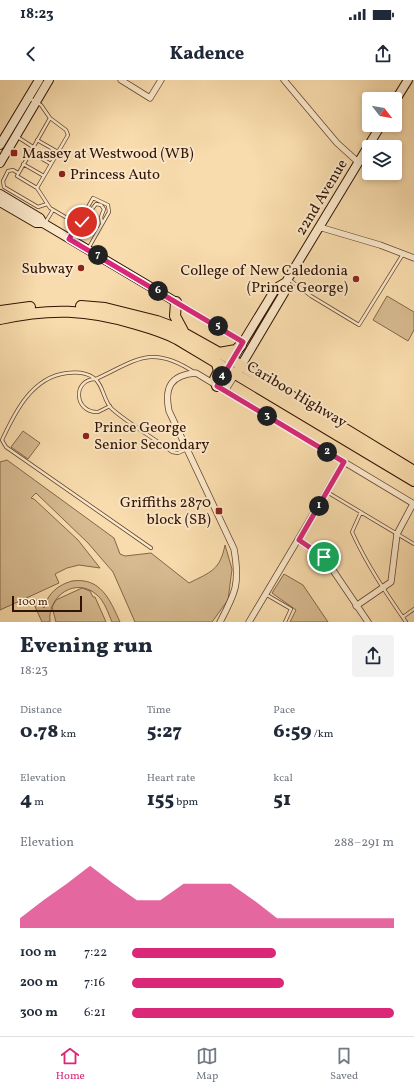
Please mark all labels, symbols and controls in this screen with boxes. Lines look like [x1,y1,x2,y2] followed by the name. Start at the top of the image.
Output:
[20,4,54,25] text: 18:23
[170,42,244,67] text: Kadence
[20,43,42,65] icon: back
[372,43,394,65] icon: share
[362,92,402,132] north arrow
[362,92,402,180] map controls
[362,140,402,180] button: layers
[22,144,194,165] place label: Massey at Westwood (WB)
[9,148,19,158] marker: Massey at Westwood (WB)
[291,156,353,240] street label: 22nd Avenue
[70,165,160,186] place label: Princess Auto
[57,169,67,179] marker: Princess Auto
[65,205,99,239] pin
[71,211,93,233] icon: check
[88,245,108,265] pin: 7
[95,247,101,262] text: 7
[21,259,73,280] place label: Subway
[180,261,348,299] place label: College of New Caledonia (Prince George)
[76,263,86,273] marker: Subway
[351,274,361,284] marker: College of New Caledonia (Prince George)
[148,281,168,301] pin: 6
[155,283,161,298] text: 6
[208,316,228,336] pin: 5
[215,318,221,333] text: 5
[242,357,350,434] street label: Cariboo Highway
[212,366,232,386] pin: 4
[219,368,225,383] text: 4
[257,406,277,426] pin: 3
[264,408,270,423] text: 3
[94,418,210,456] place label: Prince George Senior Secondary
[81,431,91,441] marker: Prince George Senior Secondary
[317,442,337,462] pin: 2
[324,444,330,459] text: 2
[120,493,211,531] place label: Griffiths 2870 block (SB)
[309,496,329,516] pin: 1
[317,498,321,513] text: 1
[214,506,224,516] marker: Griffiths 2870 block (SB)
[307,540,341,574] pin
[313,546,335,568] icon: arrive
[12,594,82,613] scale bar
[18,595,48,610] text: 100 m
[20,631,153,662] text: Evening run
[352,635,394,677] button: share
[20,662,48,680] text: 18:23
[20,703,62,718] text: Distance
[147,703,171,718] text: Time
[273,703,295,718] text: Pace
[20,718,58,746] text: 0.78
[147,718,182,746] text: 5:27
[273,718,312,746] text: 6:59
[58,727,76,742] text: km
[312,727,334,742] text: /km
[20,771,66,786] text: Elevation
[147,771,195,786] text: Heart rate
[273,771,293,786] text: kcal
[20,786,32,814] text: 4
[147,786,174,814] text: 155
[273,786,291,814] text: 51
[32,795,44,810] text: m
[174,795,198,810] text: bpm
[20,834,74,852] text: Elevation
[334,834,394,852] text: 288–291 m
[20,944,57,962] text: 100 m
[84,944,107,962] text: 7:22
[20,974,58,992] text: 200 m
[84,974,105,992] text: 7:16
[20,1004,58,1022] text: 300 m
[84,1004,106,1022] text: 6:21
[56,1045,85,1084] tab: Home
[196,1045,218,1084] tab: Map
[330,1045,358,1084] tab: Saved

